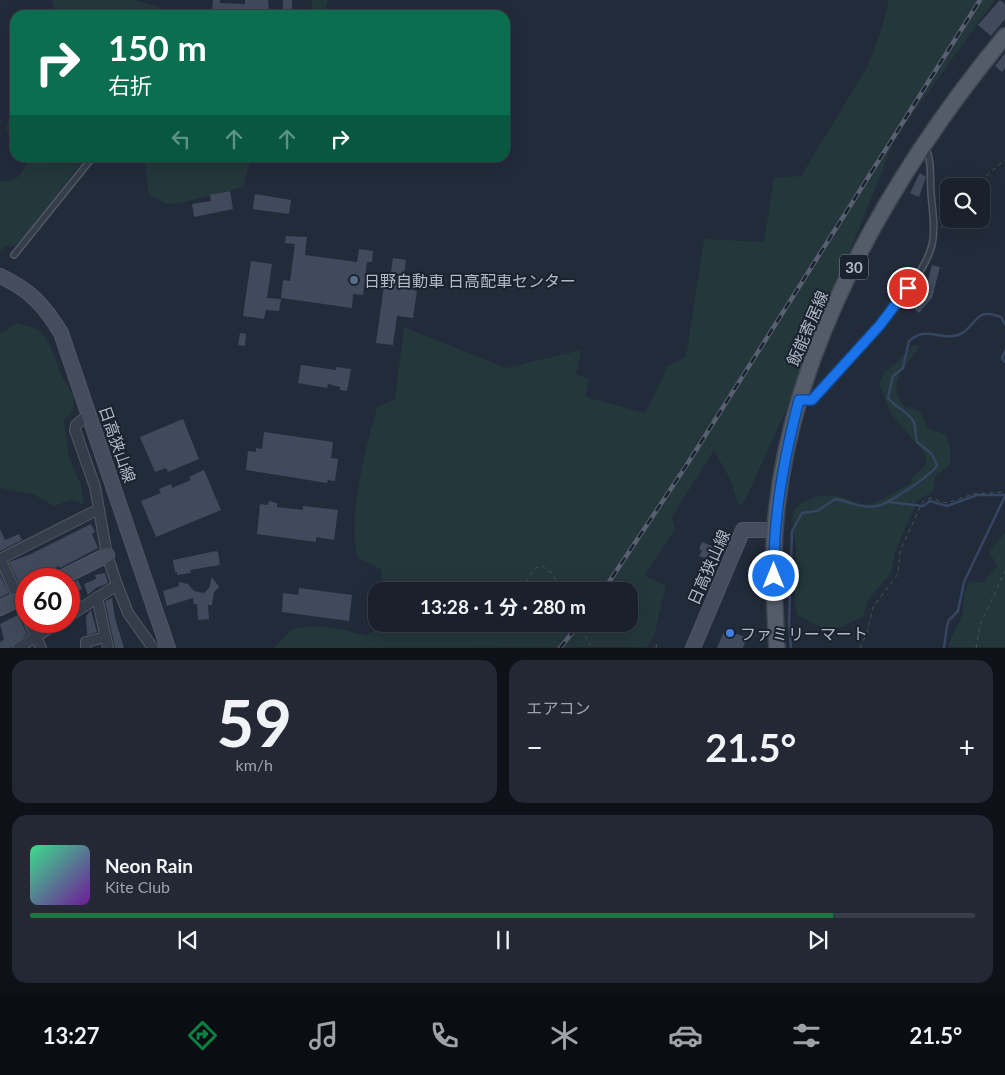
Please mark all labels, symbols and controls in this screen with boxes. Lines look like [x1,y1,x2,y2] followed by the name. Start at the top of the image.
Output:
[108,26,207,68] text: 150 m
[25,30,90,95] icon: right
[108,72,152,99] text: 右折
[167,125,195,153] icon: left
[220,125,248,153] icon: ahead
[273,125,301,153] icon: ahead
[326,125,354,153] icon: right
[940,178,990,228] map controls
[940,178,990,228] button: search
[840,254,868,280] road number: 30
[887,267,929,309] pin
[364,271,576,290] place label: 日野自動車 日高配車センター
[348,274,360,286] marker: 日野自動車 日高配車センター
[894,274,922,302] icon: arrive
[783,287,831,369] street label: 飯能寄居線
[96,403,140,485] street label: 日高狭山線
[683,527,733,607] street label: 日高狭山線
[747,549,799,601] position arrow
[15,568,80,633] speed limit sign: 60
[420,595,586,618] text: 13:28 · 1 分 · 280 m
[740,624,868,643] place label: ファミリーマート
[724,627,736,639] marker: ファミリーマート
[217,683,292,761] text: 59
[527,698,591,717] text: エアコン
[705,724,796,770] text: 21.5°
[527,730,543,764] text: −
[959,730,975,764] text: +
[236,755,273,774] text: km/h
[105,854,193,877] text: Neon Rain
[105,877,170,896] text: Kite Club
[174,926,202,954] icon: previous
[489,926,517,954] icon: pause
[804,926,832,954] icon: next
[185,1018,220,1053] icon: directions
[306,1018,341,1053] icon: music
[427,1018,462,1053] icon: phone
[547,1018,582,1053] icon: climate
[668,1018,703,1053] icon: car
[789,1018,824,1053] icon: filters
[43,1022,100,1049] text: 13:27
[909,1022,962,1049] text: 21.5°

